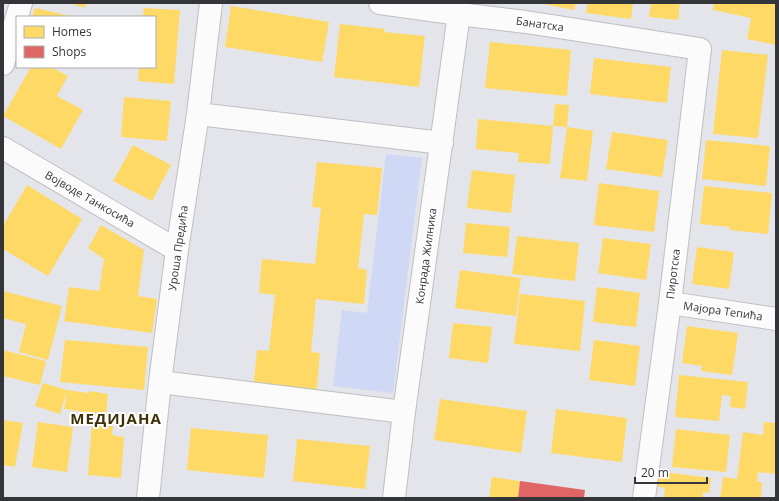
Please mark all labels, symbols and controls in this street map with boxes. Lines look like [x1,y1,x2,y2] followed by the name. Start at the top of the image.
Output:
[515,13,565,34] street label: Банатска
[16,16,156,68] legend
[52,23,92,40] text: Homes
[52,43,87,60] text: Shops
[43,167,138,230] street label: Војводе Танкосића
[164,204,191,292] street label: Уроша Предића
[411,207,440,305] street label: Конрада Жилника
[662,248,683,300] street label: Пиротска
[682,298,764,323] street label: Мајора Тепића
[70,408,162,428] district label: МЕДИЈАНА
[635,459,707,485] scale bar
[641,464,669,481] text: 20 m

